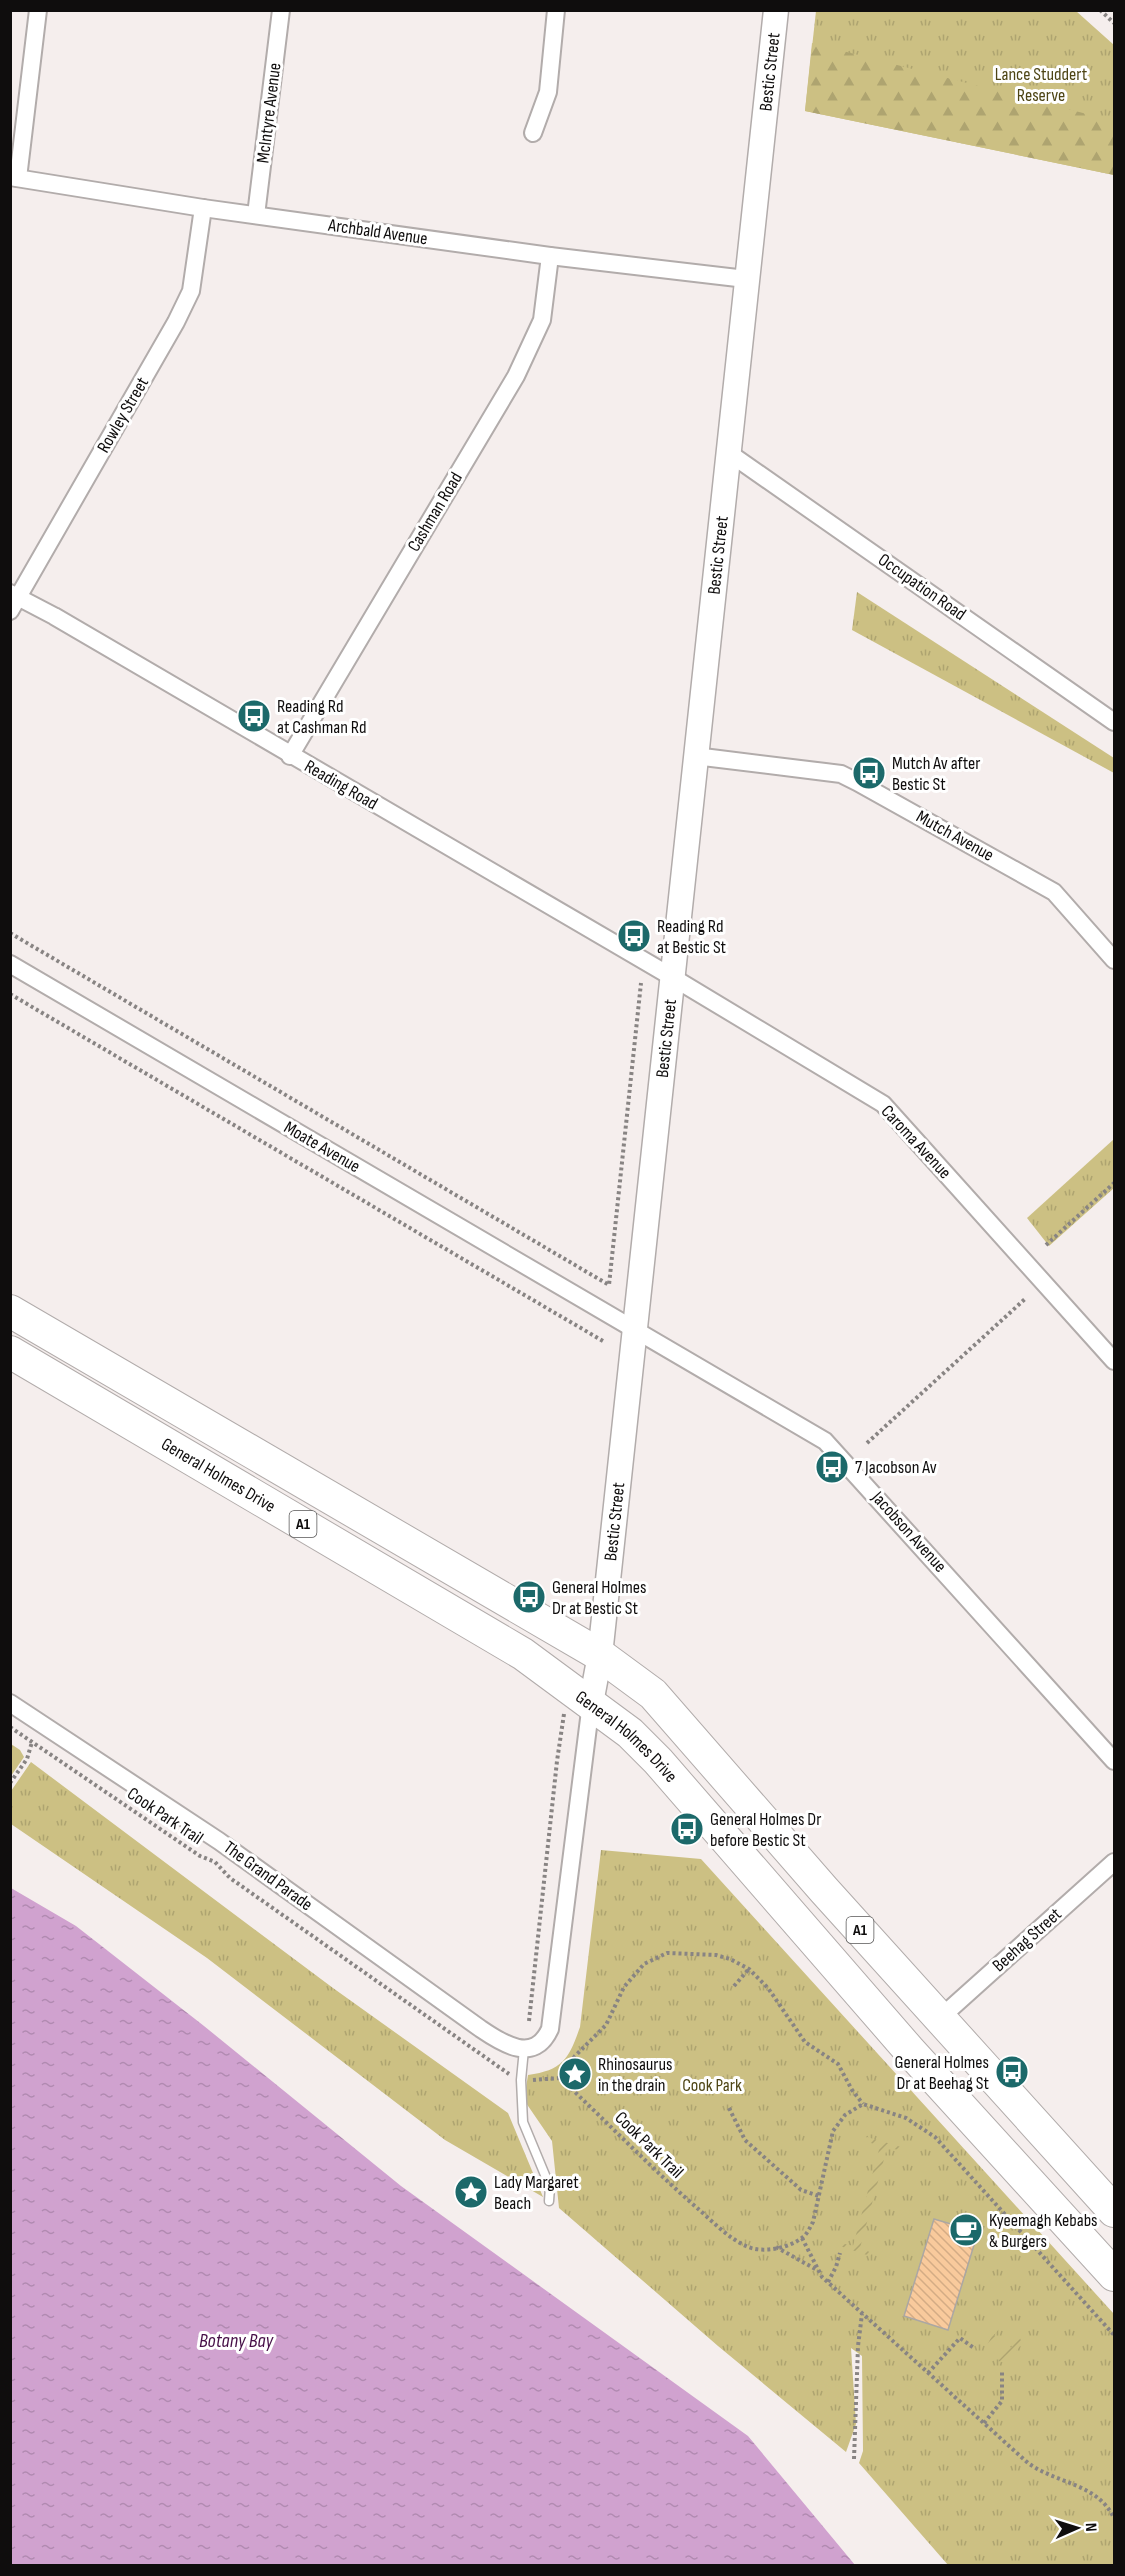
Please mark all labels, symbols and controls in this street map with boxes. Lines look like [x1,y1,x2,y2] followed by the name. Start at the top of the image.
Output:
[755,31,784,112] street label: Bestic Street
[252,62,286,164] street label: McIntyre Avenue
[995,64,1088,106] park label: Lance Studdert Reserve
[326,215,429,249] street label: Archbald Avenue
[93,373,153,457] street label: Rowley Street
[403,469,467,555] street label: Cashman Road
[703,514,732,595] street label: Bestic Street
[874,549,970,625] street label: Occupation Road
[277,696,366,738] place label: Reading Rd at Cashman Rd
[236,698,272,734] bus stop icon: Reading Rd at Cashman Rd
[892,753,981,795] place label: Mutch Av after Bestic St
[851,755,887,791] bus stop icon: Mutch Av after Bestic St
[301,756,381,814] street label: Reading Road
[913,806,997,866] street label: Mutch Avenue
[657,916,727,958] place label: Reading Rd at Bestic St
[616,918,652,954] bus stop icon: Reading Rd at Bestic St
[651,998,681,1079] street label: Bestic Street
[877,1101,955,1183] street label: Caroma Avenue
[280,1117,364,1177] street label: Moate Avenue
[158,1433,279,1517] street label: General Holmes Drive
[814,1449,850,1485] bus stop icon: 7 Jacobson Av
[855,1457,937,1478] place label: 7 Jacobson Av
[600,1481,629,1562] street label: Bestic Street
[867,1487,951,1577] street label: Jacobson Avenue
[290,1511,316,1537] road number: A1
[552,1577,646,1619] place label: General Holmes Dr at Bestic St
[511,1579,547,1615] bus stop icon: General Holmes Dr at Bestic St
[572,1686,682,1786] street label: General Holmes Drive
[123,1783,207,1849] street label: Cook Park Trail
[710,1809,821,1851] place label: General Holmes Dr before Bestic St
[669,1811,705,1847] bus stop icon: General Holmes Dr before Bestic St
[219,1837,317,1915] street label: The Grand Parade
[988,1903,1066,1976] street label: Beehag Street
[846,1917,874,1943] road number: A1
[895,2052,989,2094] place label: General Holmes Dr at Beehag St
[598,2054,673,2096] place label: Rhinosaurus in the drain
[994,2054,1030,2090] bus stop icon: General Holmes Dr at Beehag St
[557,2056,593,2092] place icon: Rhinosaurus in the drain
[682,2075,742,2096] park label: Cook Park
[610,2107,688,2183] street label: Cook Park Trail
[494,2172,579,2214] place label: Lady Margaret Beach
[453,2174,489,2210] place icon: Lady Margaret Beach
[989,2210,1098,2252] place label: Kyeemagh Kebabs & Burgers
[948,2212,984,2248] cafe icon: Kyeemagh Kebabs & Burgers
[199,2329,275,2353] water label: Botany Bay
[1047,2498,1107,2558] north arrow
[1081,2523,1100,2532] text: N

